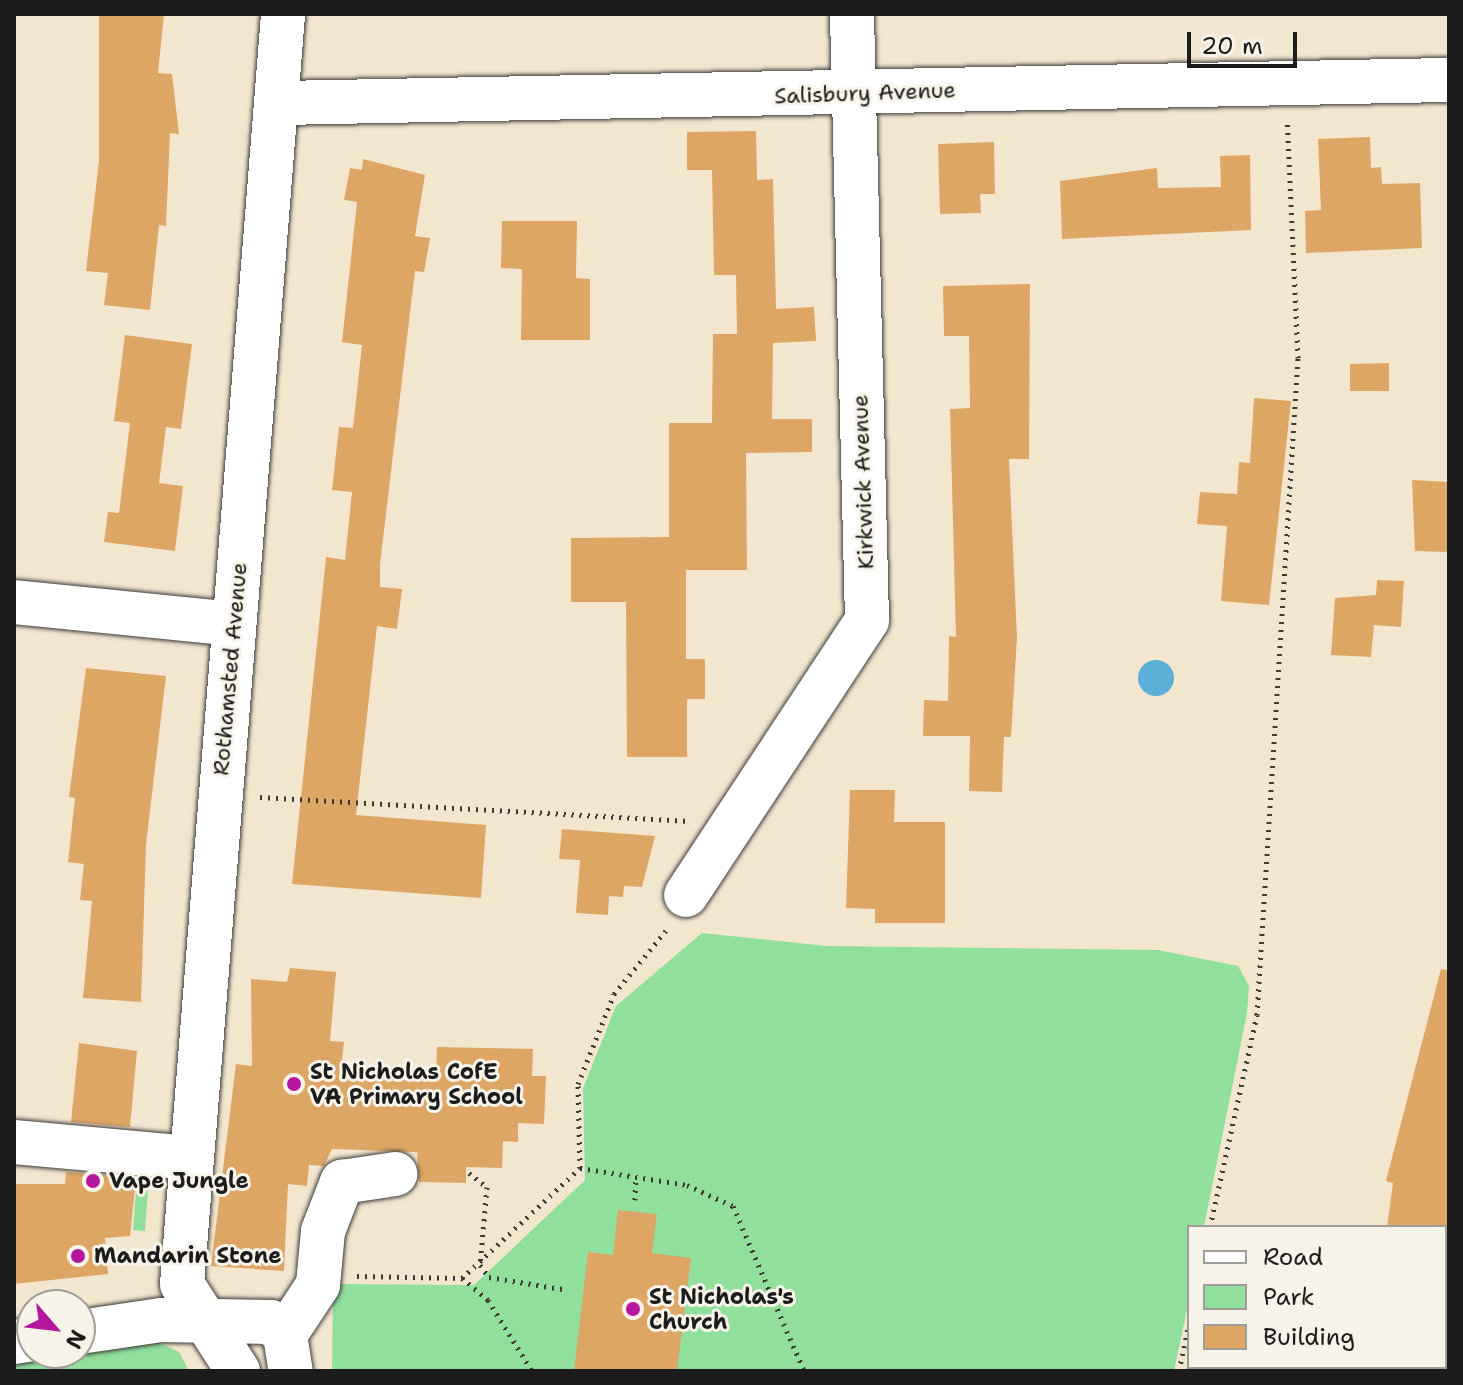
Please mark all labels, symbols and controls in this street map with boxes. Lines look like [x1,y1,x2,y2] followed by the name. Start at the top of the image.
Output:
[1191,16,1301,66] scale bar
[1201,30,1263,62] text: 20 m
[774,77,956,109] street label: Salisbury Avenue
[847,394,879,570] street label: Kirkwick Avenue
[208,561,252,777] street label: Rothamsted Avenue
[310,1058,523,1110] place label: St Nicholas CofE VA Primary School
[285,1075,303,1093] marker: St Nicholas CofE VA Primary School
[109,1168,249,1194] place label: Vape Jungle
[84,1172,102,1190] marker: Vape Jungle
[1187,1225,1447,1369] legend
[1263,1241,1323,1273] text: Road
[94,1243,281,1269] place label: Mandarin Stone
[69,1247,87,1265] marker: Mandarin Stone
[1263,1281,1315,1313] text: Park
[649,1283,794,1334] place label: St Nicholas's Church
[16,1289,96,1369] north arrow
[624,1300,642,1318] marker: St Nicholas's Church
[1263,1321,1355,1353] text: Building
[59,1325,93,1354] text: N

